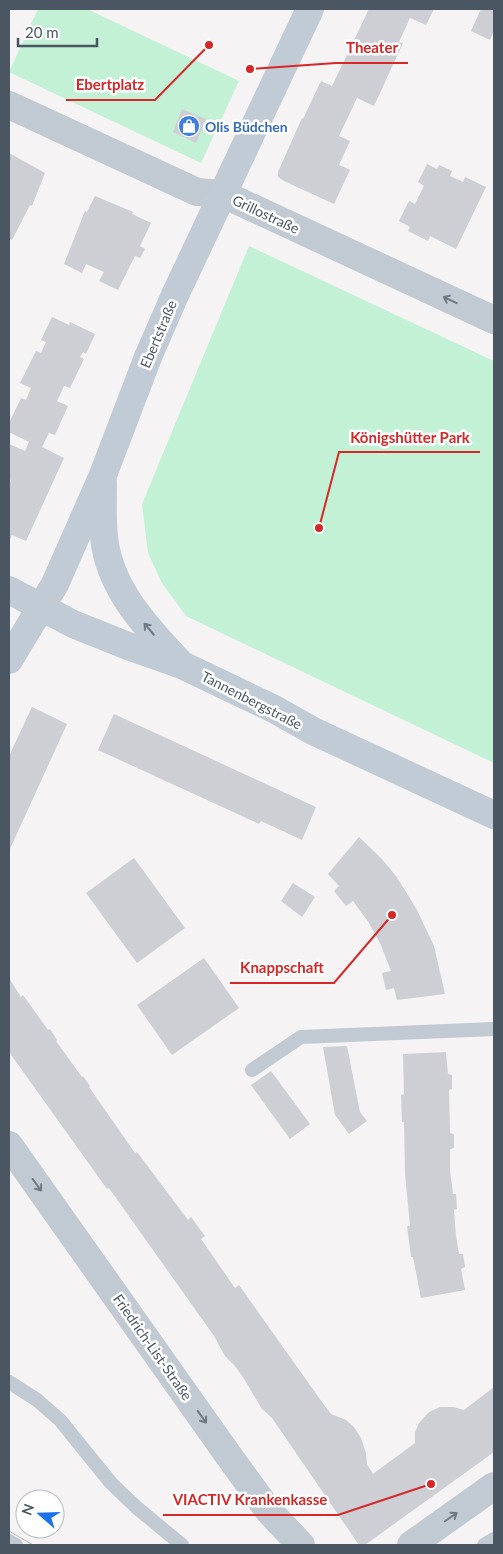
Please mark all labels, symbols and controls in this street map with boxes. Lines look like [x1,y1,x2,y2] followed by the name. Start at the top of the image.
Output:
[18,15,96,47] scale bar
[25,23,59,41] text: 20 m
[336,33,408,63] callout: Theater
[346,38,398,56] text: Theater
[66,70,155,100] callout: Ebertplatz
[76,75,144,93] text: Ebertplatz
[177,114,201,138] shop icon: Olis Büdchen
[205,118,288,135] place label: Olis Büdchen
[230,191,302,237] street label: Grillostraße
[443,294,458,304] one-way arrow
[136,298,180,370] street label: Ebertstraße
[339,422,480,452] callout: Königshütter Park
[350,428,471,446] text: Königshütter Park
[143,622,154,635] one-way arrow
[199,667,305,733] street label: Tannenbergstraße
[230,953,334,983] callout: Knappschaft
[240,958,324,976] text: Knappschaft
[32,1178,42,1192] one-way arrow
[110,1291,196,1403] street label: Friedrich-List-Straße
[197,1410,207,1424] one-way arrow
[163,1485,338,1515] callout: VIACTIV Krankenkasse
[15,1489,65,1539] north arrow
[172,1490,327,1508] text: VIACTIV Krankenkasse
[17,1501,37,1517] text: N
[444,1512,458,1522] one-way arrow

